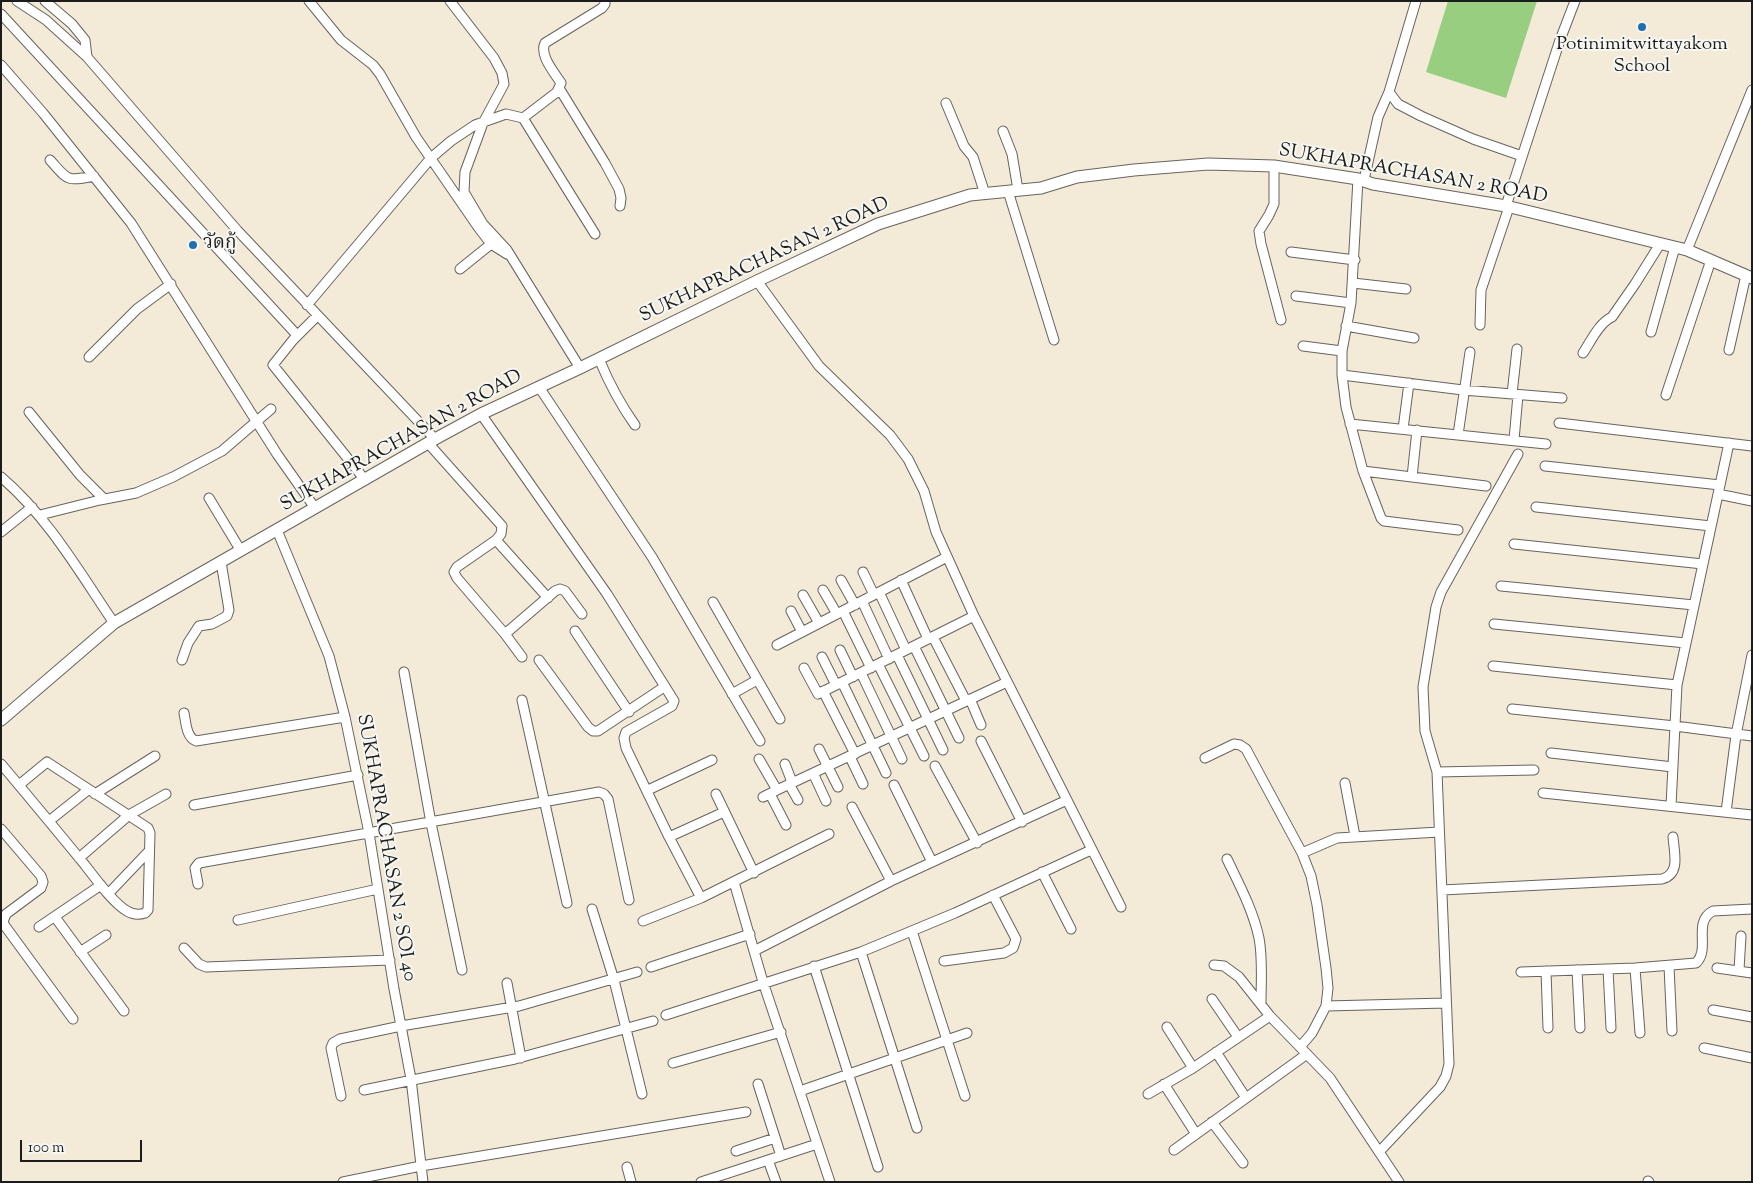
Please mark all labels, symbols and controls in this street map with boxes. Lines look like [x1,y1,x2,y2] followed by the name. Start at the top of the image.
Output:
[1636,21,1648,33] marker: Potinimitwittayakom School
[1556,35,1728,79] place label: Potinimitwittayakom School
[1277,140,1549,210] street label: SUKHAPRACHASAN 2 ROAD
[637,193,893,329] street label: SUKHAPRACHASAN 2 ROAD
[203,234,237,256] place label: วัดกู้
[187,239,199,251] marker: วัดกู้
[277,366,527,518] street label: SUKHAPRACHASAN 2 ROAD
[350,713,420,983] street label: SUKHAPRACHASAN 2 SOI 40
[22,1130,145,1162] scale bar
[28,1138,64,1159] text: 100 m

